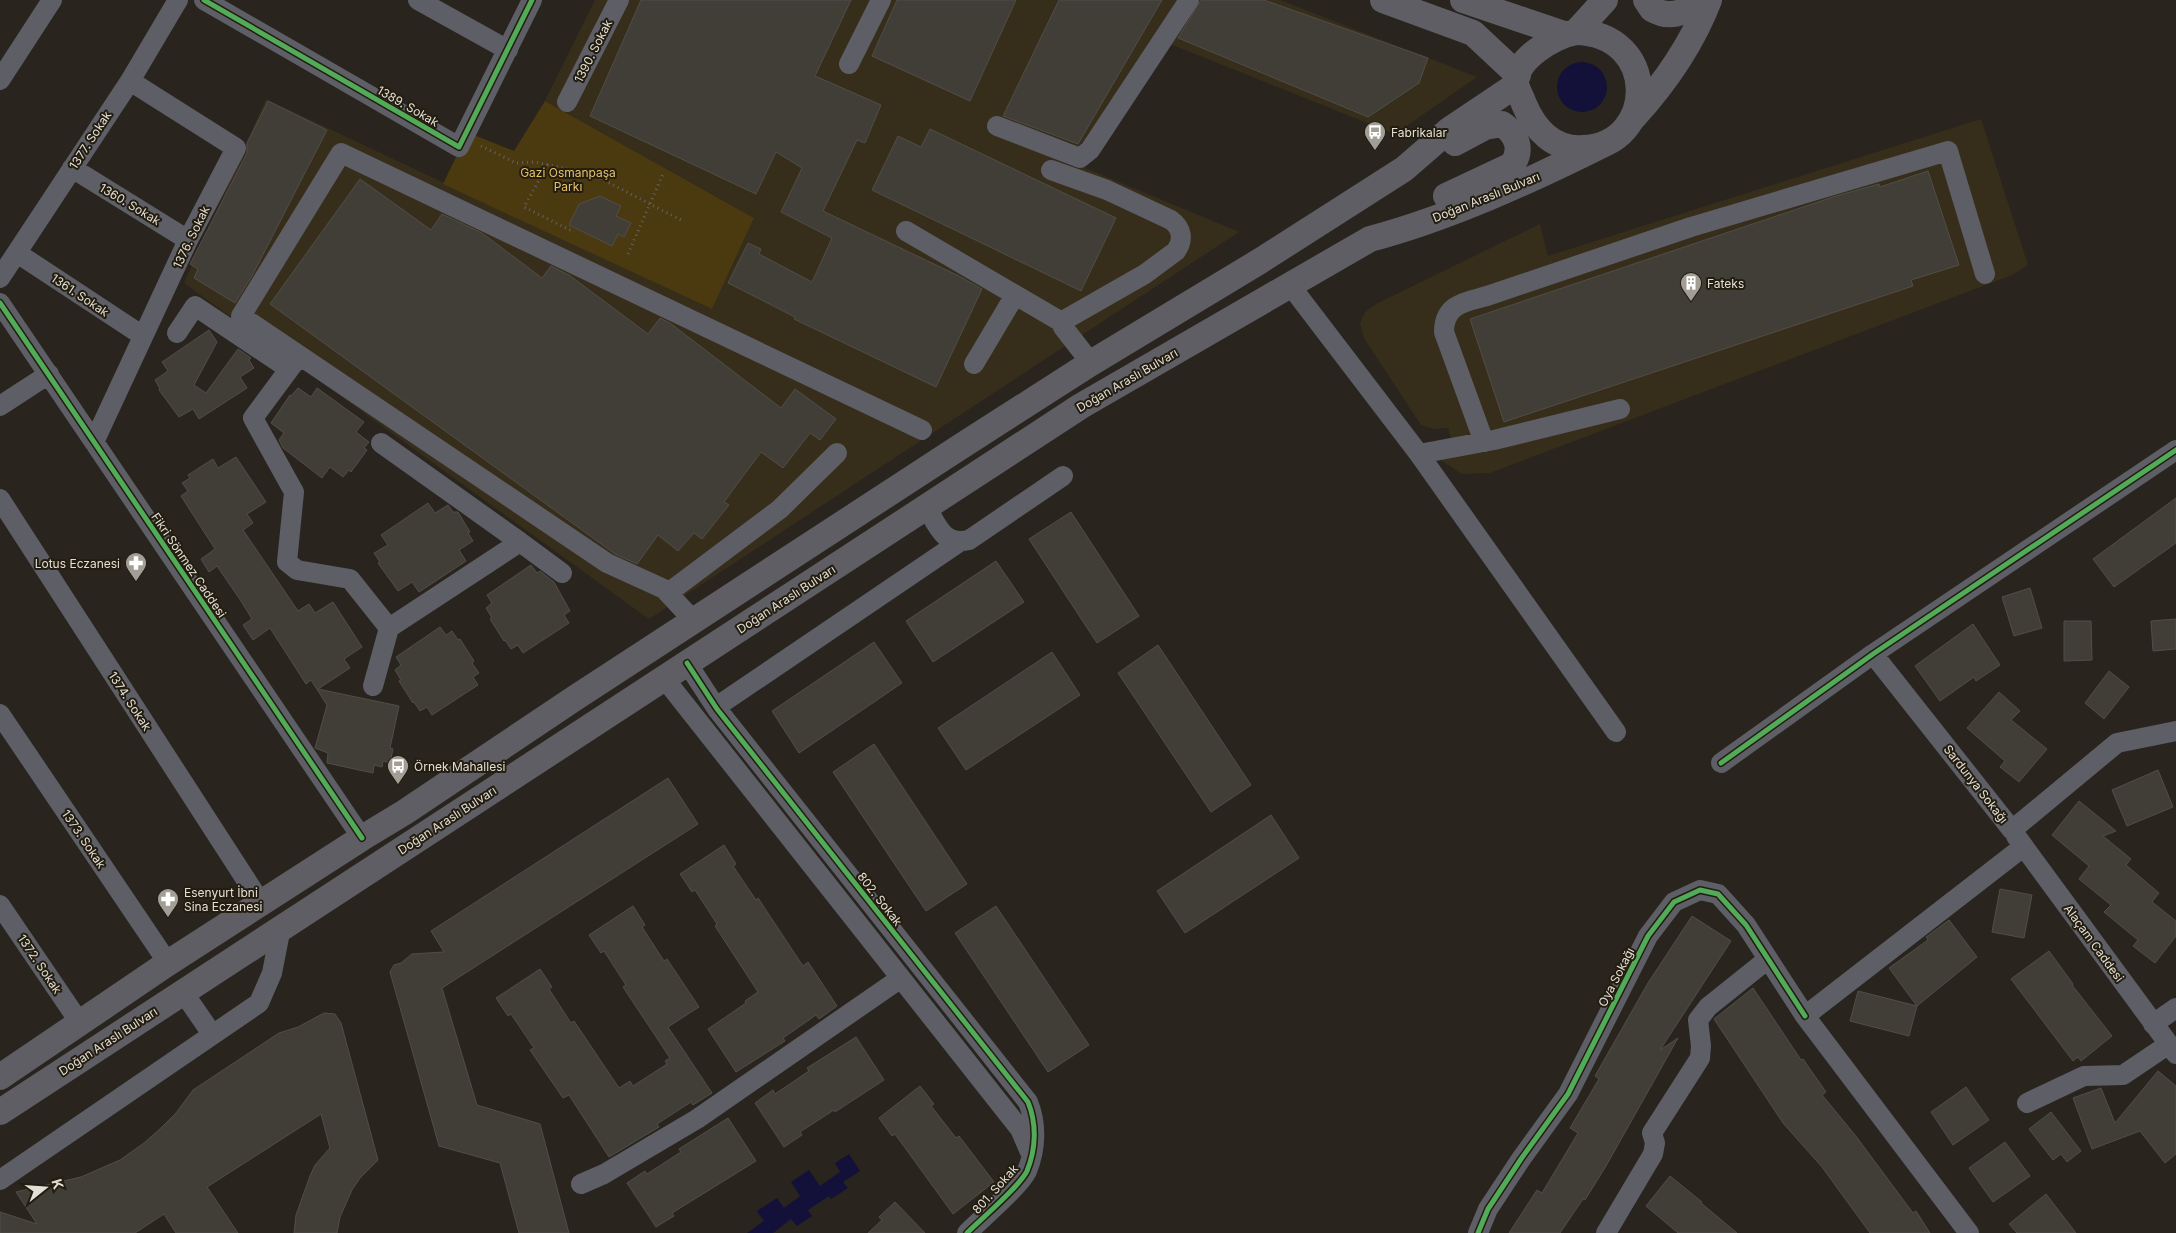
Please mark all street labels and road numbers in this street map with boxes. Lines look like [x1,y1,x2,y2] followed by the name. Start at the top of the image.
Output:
[571,17,615,85] street label: 1390. Sokak
[375,82,442,130] street label: 1389. Sokak
[66,108,115,172] street label: 1377. Sokak
[1430,169,1542,225] street label: Doğan Araslı Bulvarı
[97,180,164,228] street label: 1360. Sokak
[169,203,213,271] street label: 1376. Sokak
[48,270,112,320] street label: 1361. Sokak
[1074,345,1180,415] street label: Doğan Araslı Bulvarı
[148,510,230,620] street label: Fikri Sönmez Caddesi
[734,562,838,636] street label: Doğan Araslı Bulvarı
[105,669,155,734] street label: 1374. Sokak
[1941,742,2011,826] street label: Sardunya Sokağı
[395,783,499,857] street label: Doğan Araslı Bulvarı
[59,807,109,872] street label: 1373. Sokak
[854,869,906,929] street label: 802. Sokak
[2061,901,2127,985] street label: Alaçam Caddesi
[15,932,65,997] street label: 1372. Sokak
[1595,945,1637,1009] street label: Oya Sokağı
[56,1004,160,1078] street label: Doğan Araslı Bulvarı
[969,1161,1021,1217] street label: 801. Sokak

